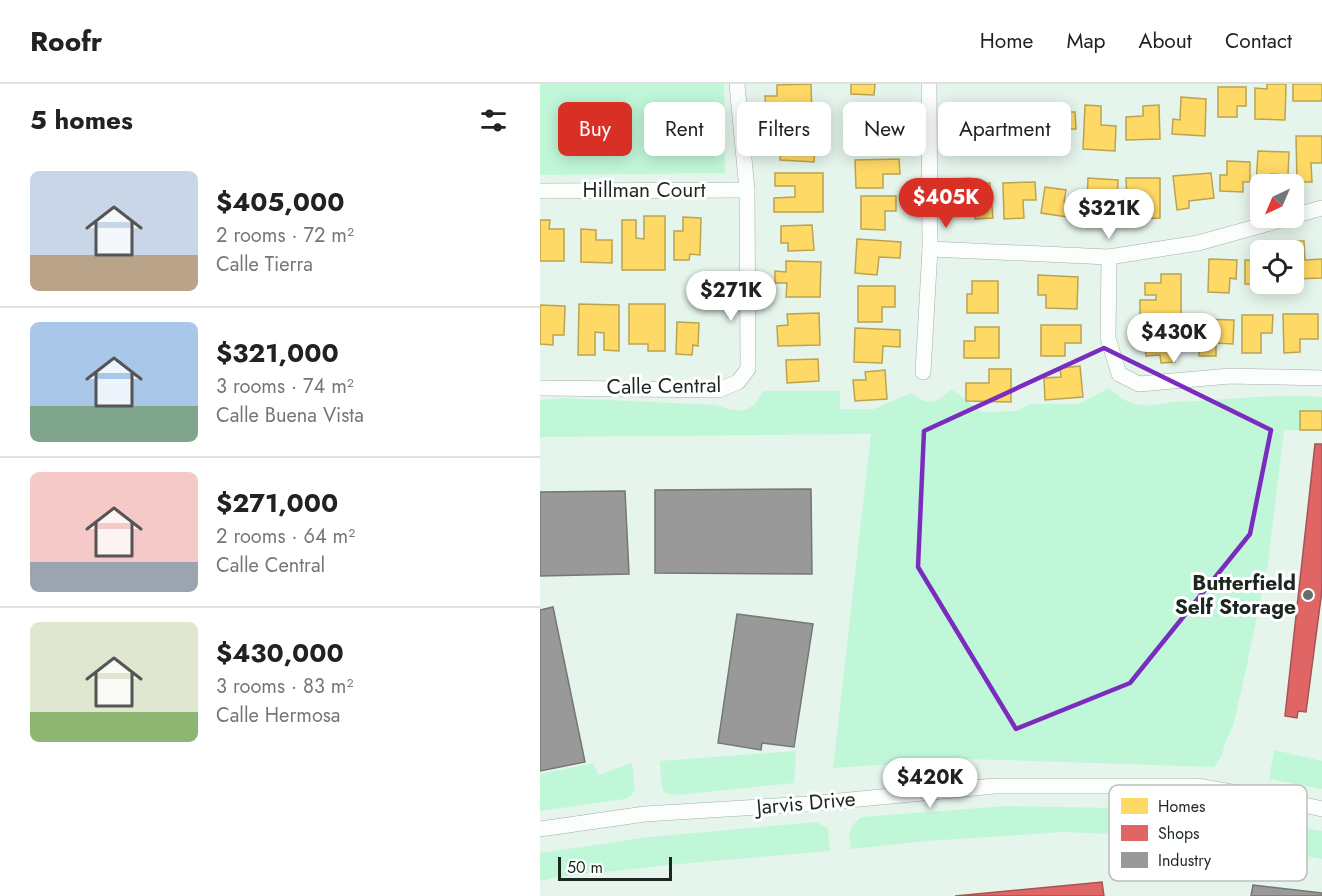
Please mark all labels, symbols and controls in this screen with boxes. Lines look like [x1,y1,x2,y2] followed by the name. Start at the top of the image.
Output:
[30,21,102,62] text: Roofr
[980,26,1033,56] text: Home
[1066,26,1106,56] text: Map
[1139,26,1192,56] text: About
[1225,26,1292,56] text: Contact
[30,101,133,139] text: 5 homes
[558,102,632,156] chip: Buy
[644,102,725,156] chip: Rent
[737,102,831,156] chip: Filters
[843,102,926,156] chip: New
[938,102,1071,156] chip: Apartment
[477,104,510,137] icon: filters
[1250,174,1304,228] north arrow
[1250,174,1304,294] map controls
[582,175,706,205] street label: Hillman Court
[904,178,988,229] pin: $405K
[216,183,344,221] text: $405,000
[913,183,979,212] text: $405K
[1067,189,1151,240] pin: $321K
[1078,194,1140,223] text: $321K
[78,195,150,267] icon: home
[216,221,354,250] text: 2 rooms · 72 m²
[1250,240,1304,294] button: locate
[216,250,313,279] text: Calle Tierra
[689,271,773,322] pin: $271K
[700,276,762,305] text: $271K
[1132,313,1216,364] pin: $430K
[1141,318,1207,347] text: $430K
[216,334,339,372] text: $321,000
[78,346,150,418] icon: home
[606,370,722,402] street label: Calle Central
[216,372,354,401] text: 3 rooms · 74 m²
[216,401,364,430] text: Calle Buena Vista
[216,484,338,522] text: $271,000
[78,496,150,568] icon: home
[216,522,355,551] text: 2 rooms · 64 m²
[216,551,325,580] text: Calle Central
[1175,568,1296,622] place label: Butterfield Self Storage
[1301,588,1315,602] marker: Butterfield Self Storage
[216,634,344,672] text: $430,000
[78,646,150,718] icon: home
[216,672,353,701] text: 3 rooms · 83 m²
[216,701,340,730] text: Calle Hermosa
[888,758,972,809] pin: $420K
[897,763,963,792] text: $420K
[752,784,857,823] street label: Jarvis Drive
[1109,785,1307,881] legend
[1158,795,1205,818] text: Homes
[1158,822,1199,845] text: Shops
[1158,849,1212,872] text: Industry
[558,854,672,882] scale bar
[567,856,603,879] text: 50 m

